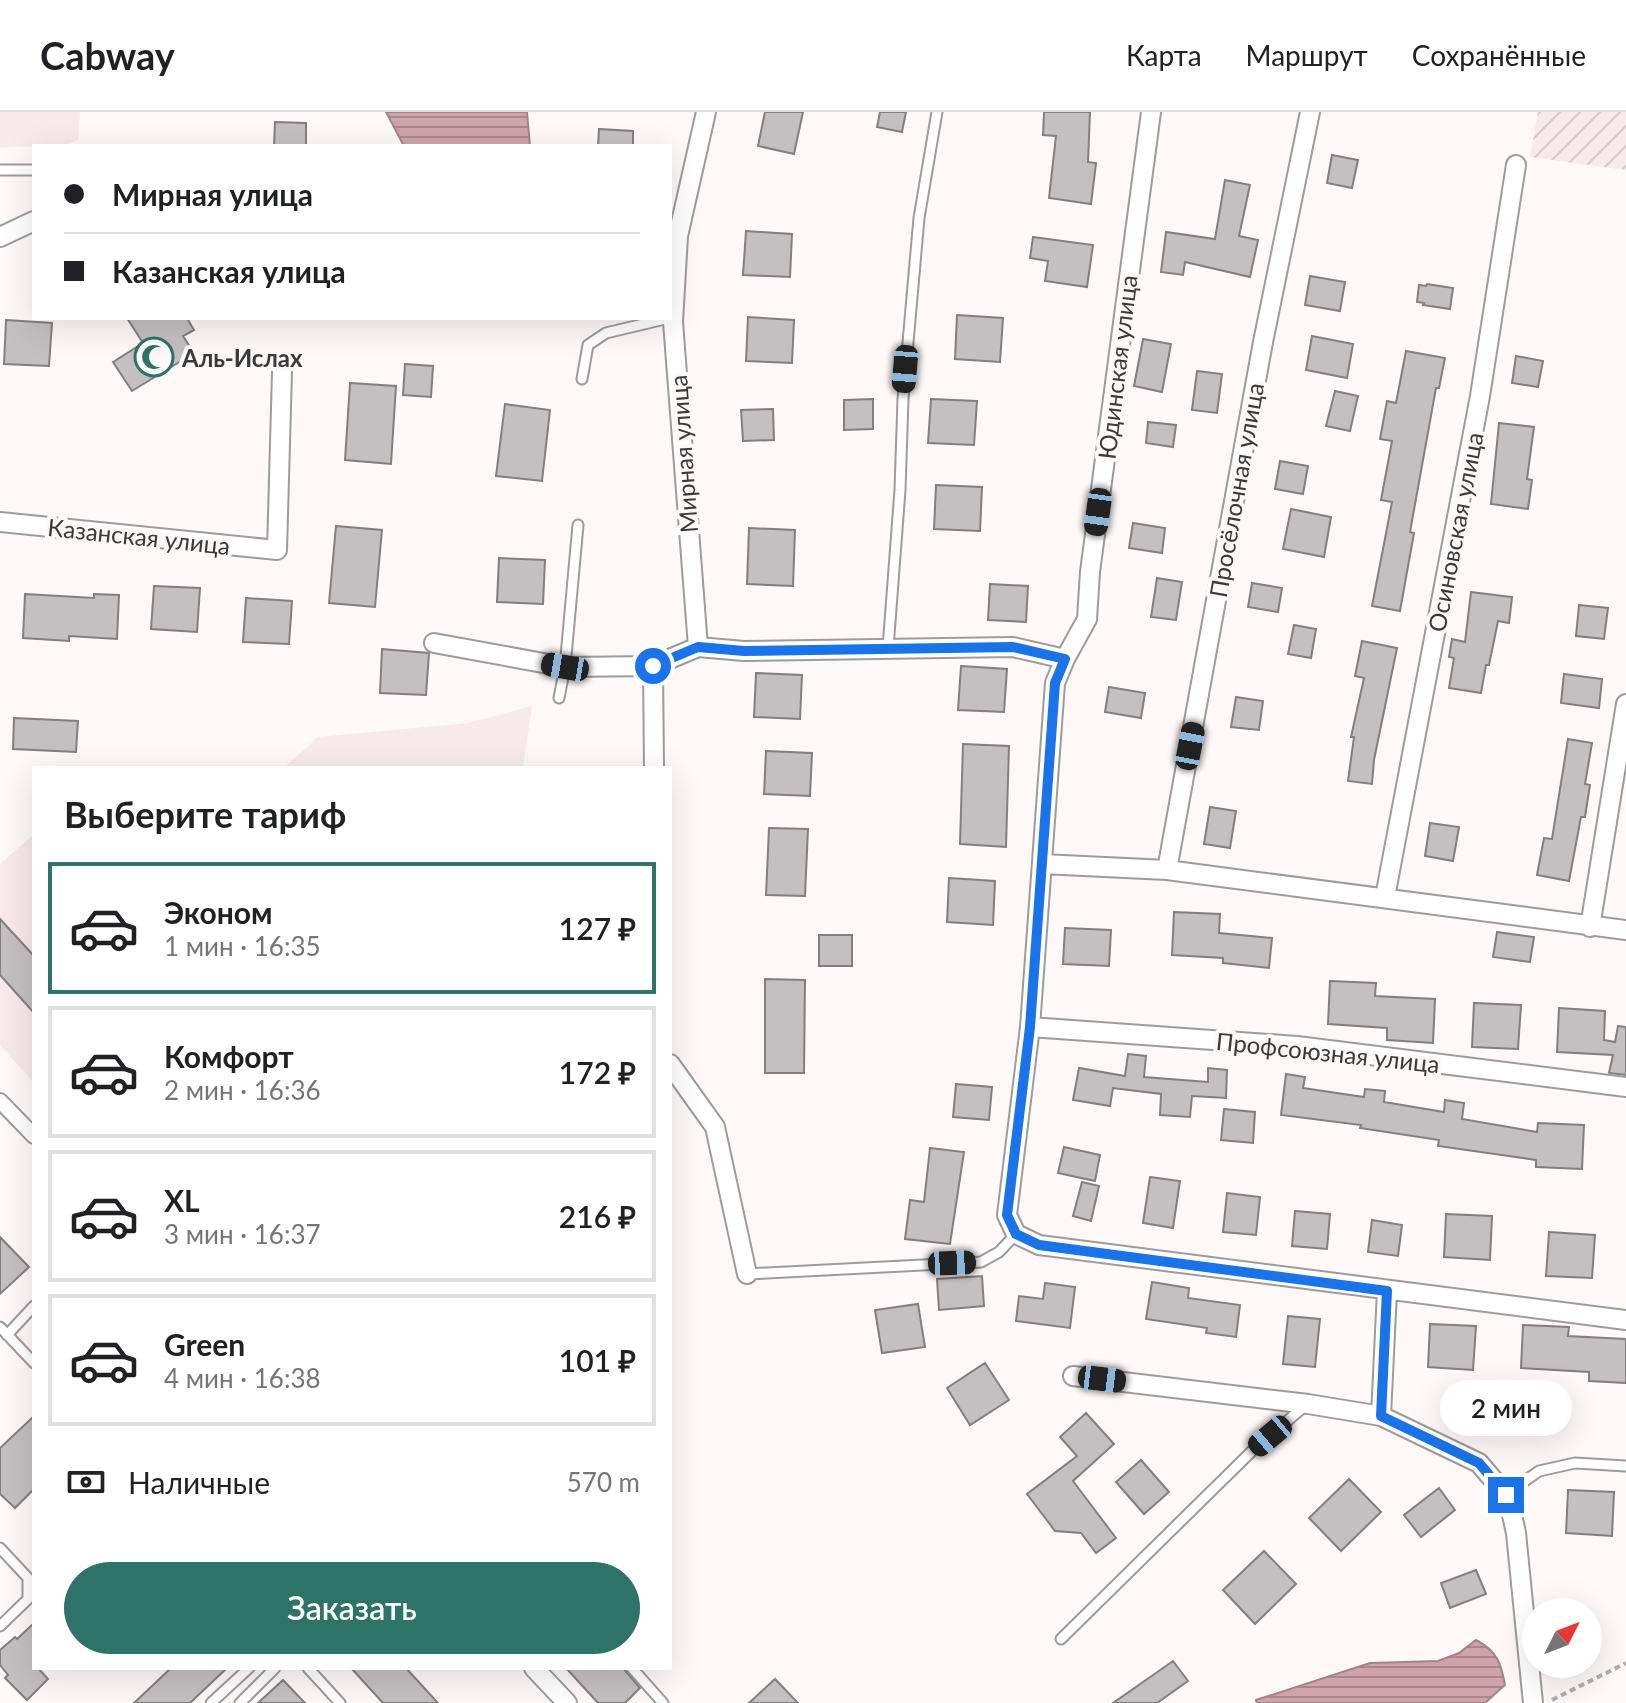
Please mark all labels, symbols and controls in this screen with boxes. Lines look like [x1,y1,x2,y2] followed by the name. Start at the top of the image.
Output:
[40,32,175,78] text: Cabway
[1126,38,1202,72] text: Карта
[1246,38,1368,72] text: Маршрут
[1412,38,1586,72] text: Сохранённые
[112,176,313,212] text: Мирная улица
[112,253,346,289] text: Казанская улица
[1091,273,1143,461] street label: Юдинская улица
[133,336,175,378] mosque icon: Аль-Ислах
[181,343,303,372] place label: Аль-Ислах
[891,344,919,394] car
[663,374,703,534] street label: Мирная улица
[1203,380,1269,600] street label: Просёлочная улица
[1421,430,1489,634] street label: Осиновская улица
[1083,487,1113,537] car
[46,512,232,560] street label: Казанская улица
[635,648,671,684] route start
[539,651,591,683] car
[1174,720,1206,772] car
[64,792,346,836] text: Выберите тариф
[68,892,140,964] icon: car
[164,894,273,930] text: Эконом
[559,910,636,946] text: 127 ₽
[164,930,321,962] text: 1 мин · 16:35
[1215,1026,1441,1078] street label: Профсоюзная улица
[68,1036,140,1108] icon: car
[164,1038,294,1074] text: Комфорт
[559,1054,636,1090] text: 172 ₽
[164,1074,321,1106] text: 2 мин · 16:36
[68,1180,140,1252] icon: car
[164,1182,200,1218] text: XL
[559,1198,636,1234] text: 216 ₽
[164,1218,321,1250] text: 3 мин · 16:37
[928,1250,976,1276] car
[68,1324,140,1396] icon: car
[164,1326,245,1362] text: Green
[559,1342,636,1378] text: 101 ₽
[164,1362,321,1394] text: 4 мин · 16:38
[1077,1364,1127,1394] car
[1440,1379,1572,1435] callout: 2 мин
[1471,1392,1541,1424] text: 2 мин
[1244,1411,1296,1461] car
[64,1460,108,1504] icon: cash
[128,1464,270,1500] text: Наличные
[567,1466,640,1498] text: 570 m
[1488,1477,1524,1513] route end
[64,1562,640,1654] button: Заказать
[1522,1598,1602,1678] north arrow
[1522,1598,1602,1678] map controls

